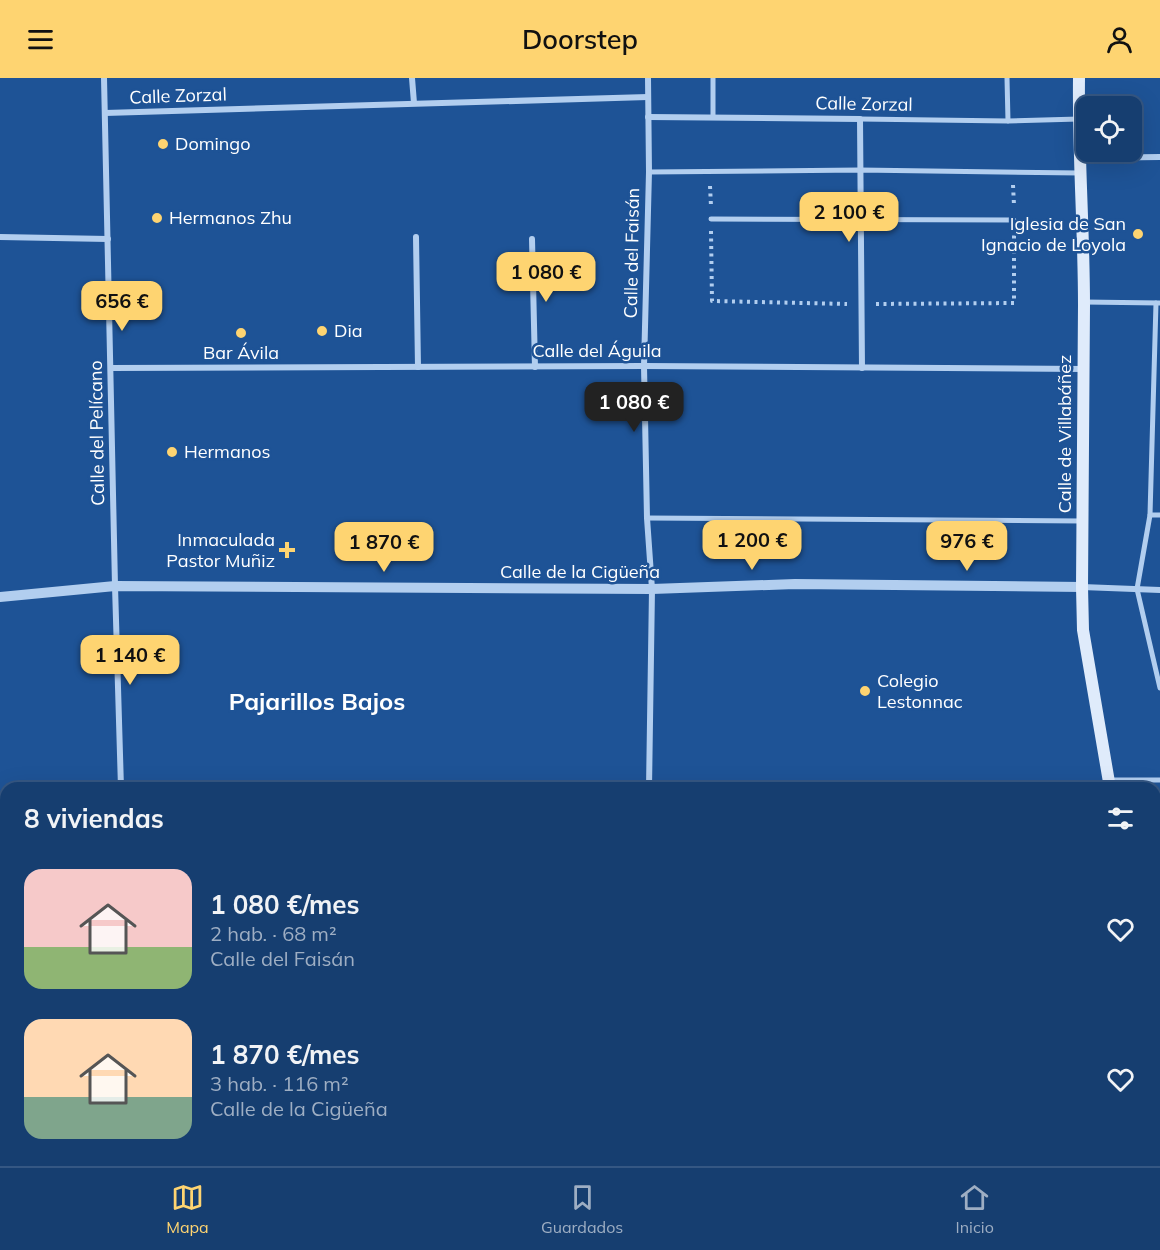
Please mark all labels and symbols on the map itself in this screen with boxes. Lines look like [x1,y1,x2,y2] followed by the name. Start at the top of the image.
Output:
[129,82,227,109] street label: Calle Zorzal
[815,91,913,116] street label: Calle Zorzal
[175,132,251,155] place label: Domingo
[156,137,170,151] marker: Domingo
[619,188,644,318] street label: Calle del Faisán
[794,192,904,243] pin: 2 100 €
[169,206,292,229] place label: Hermanos Zhu
[150,211,164,225] marker: Hermanos Zhu
[981,212,1126,256] place label: Iglesia de San Ignacio de Loyola
[1131,227,1145,241] marker: Iglesia de San Ignacio de Loyola
[491,252,601,303] pin: 1 080 €
[80,281,164,332] pin: 656 €
[334,319,363,342] place label: Dia
[315,324,329,338] marker: Dia
[234,326,248,340] marker: Bar Ávila
[532,339,662,362] street label: Calle del Águila
[203,341,279,364] place label: Bar Ávila
[1053,355,1076,513] street label: Calle de Villabáñez
[84,360,109,506] street label: Calle del Pelícano
[579,382,689,433] pin: 1 080 €
[184,440,271,463] place label: Hermanos
[165,445,179,459] marker: Hermanos
[697,520,807,571] pin: 1 200 €
[925,521,1009,572] pin: 976 €
[329,522,439,573] pin: 1 870 €
[166,528,275,572] place label: Inmaculada Pastor Muñiz
[280,543,294,557] marker: Inmaculada Pastor Muñiz
[500,560,660,583] street label: Calle de la Cigüeña
[75,635,185,686] pin: 1 140 €
[877,669,963,713] place label: Colegio Lestonnac
[858,684,872,698] marker: Colegio Lestonnac
[229,686,405,716] district label: Pajarillos Bajos

